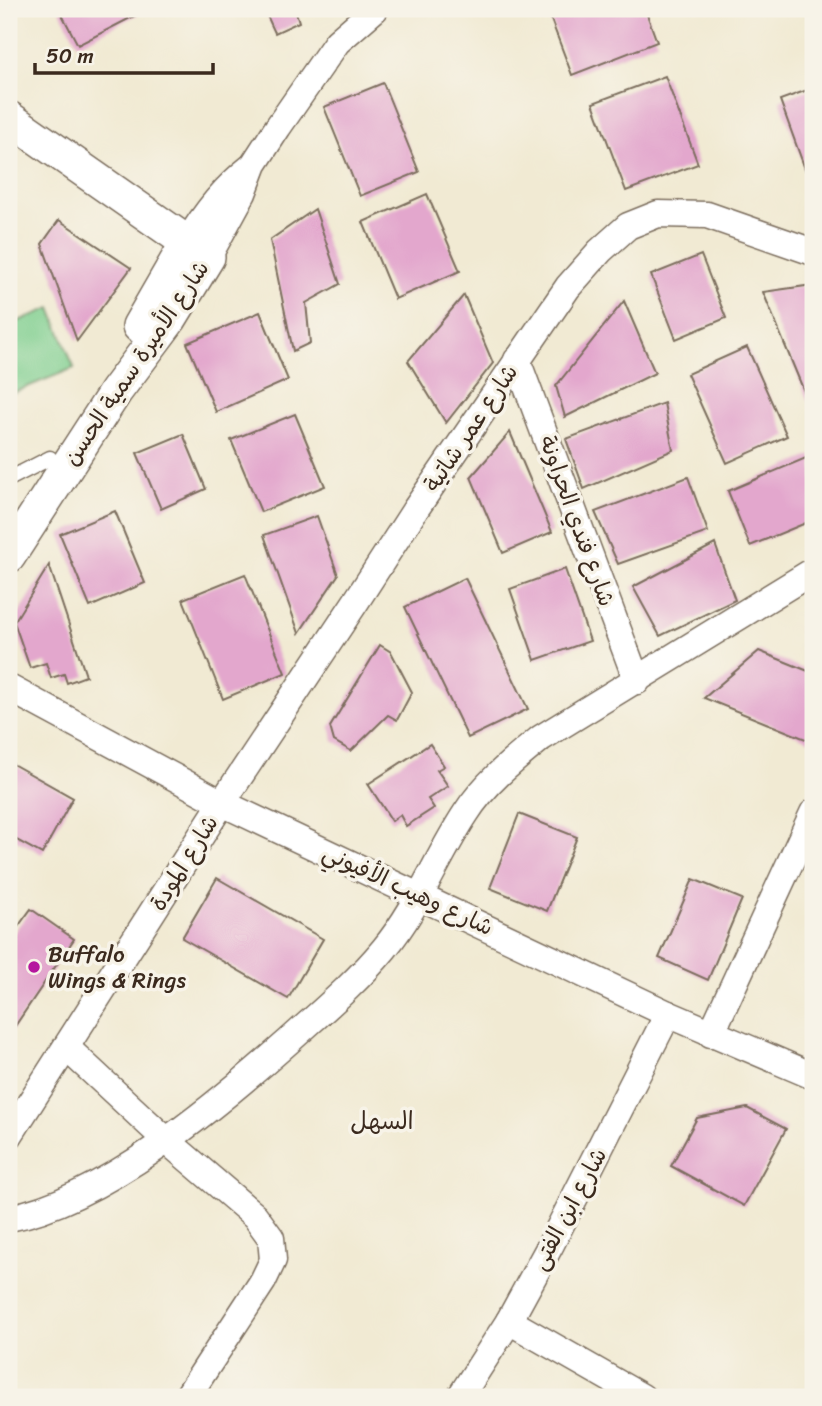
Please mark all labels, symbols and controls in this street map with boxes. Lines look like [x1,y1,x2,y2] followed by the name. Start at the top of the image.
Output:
[35,32,214,76] scale bar
[46,37,94,75] text: 50 m
[52,252,220,474] street label: شارع الأميرة سمية الحسن
[413,355,529,501] street label: شارع عمر شاتية
[527,429,627,613] street label: شارع فندي الحراونة
[138,807,230,919] street label: شارع المودة
[316,832,500,948] street label: شارع وهيب الأفيوني
[48,934,186,1001] place label: Buffalo Wings & Rings
[26,959,42,975] marker: Buffalo Wings & Rings
[350,1100,414,1142] district label: السهل
[519,1140,619,1278] street label: شارع ابن الفتى

